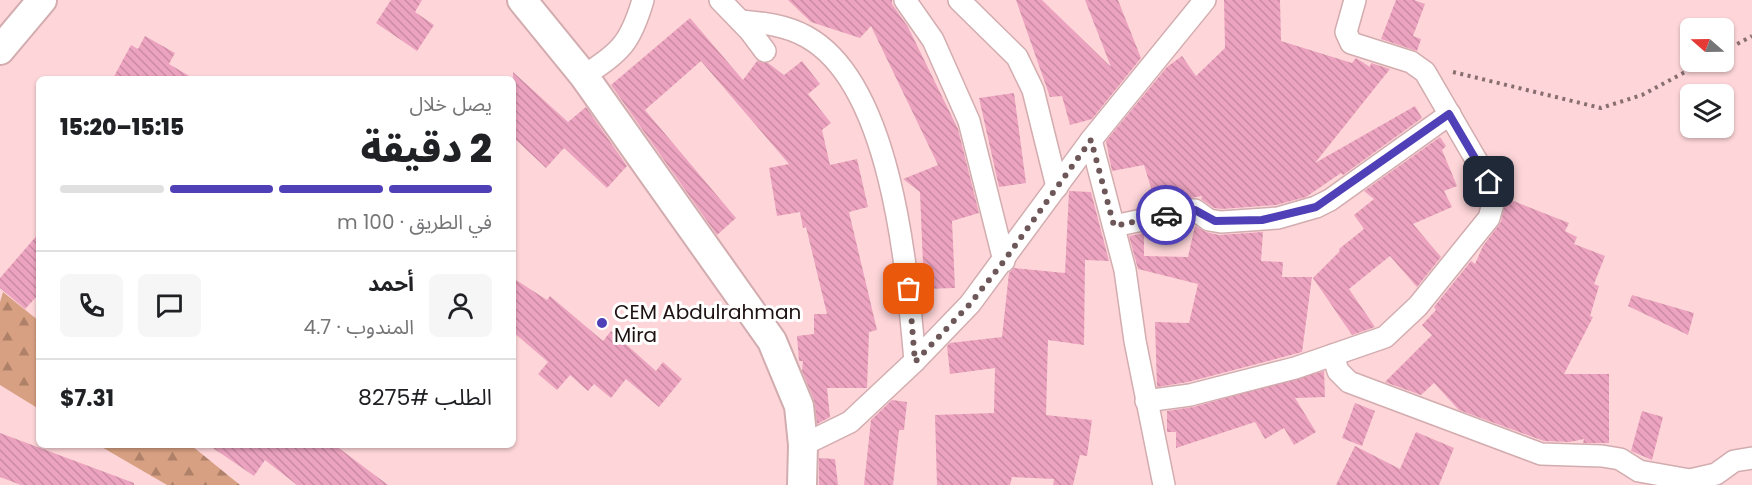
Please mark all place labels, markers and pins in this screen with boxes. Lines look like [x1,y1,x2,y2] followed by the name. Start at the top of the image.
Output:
[1463,156,1514,207] pin
[883,263,934,314] pin
[614,298,801,349] place label: CEM Abdulrahman Mira
[595,316,609,330] marker: CEM Abdulrahman Mira

